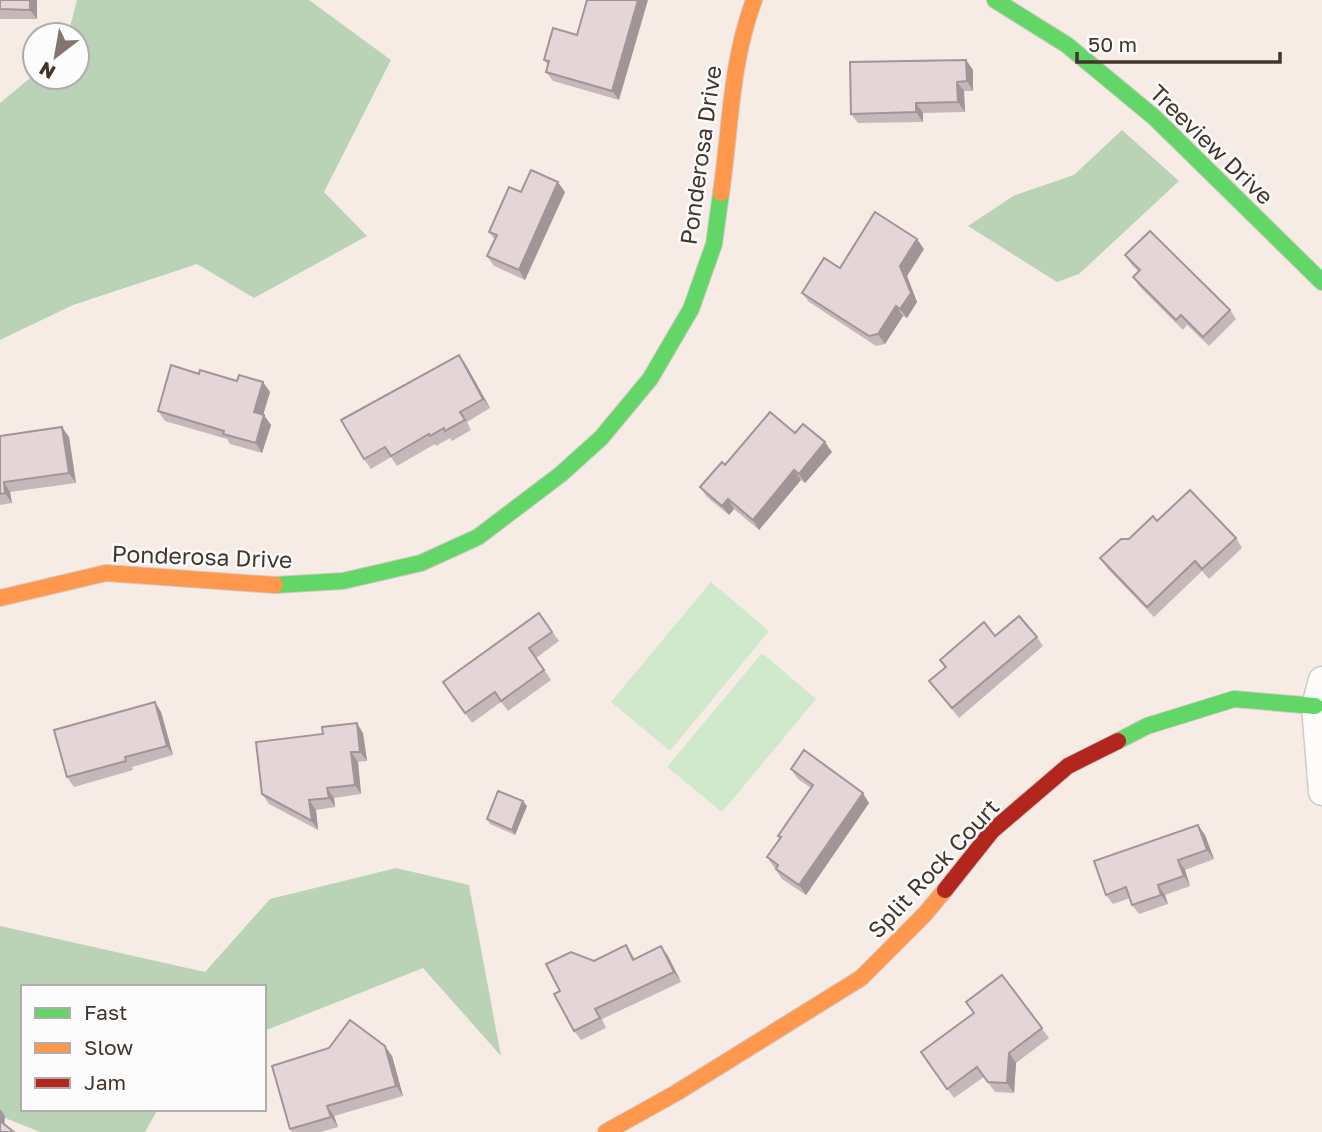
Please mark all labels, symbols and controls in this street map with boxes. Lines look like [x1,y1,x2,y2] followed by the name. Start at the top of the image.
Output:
[21,21,91,91] north arrow
[1077,21,1280,65] scale bar
[1088,31,1137,57] text: 50 m
[35,57,59,85] text: N
[674,64,726,246] street label: Ponderosa Drive
[1144,78,1280,210] street label: Treeview Drive
[111,539,293,573] street label: Ponderosa Drive
[861,793,1005,943] street label: Split Rock Court
[21,985,266,1111] legend
[84,999,127,1025] text: Fast
[84,1034,133,1060] text: Slow
[84,1069,126,1095] text: Jam

